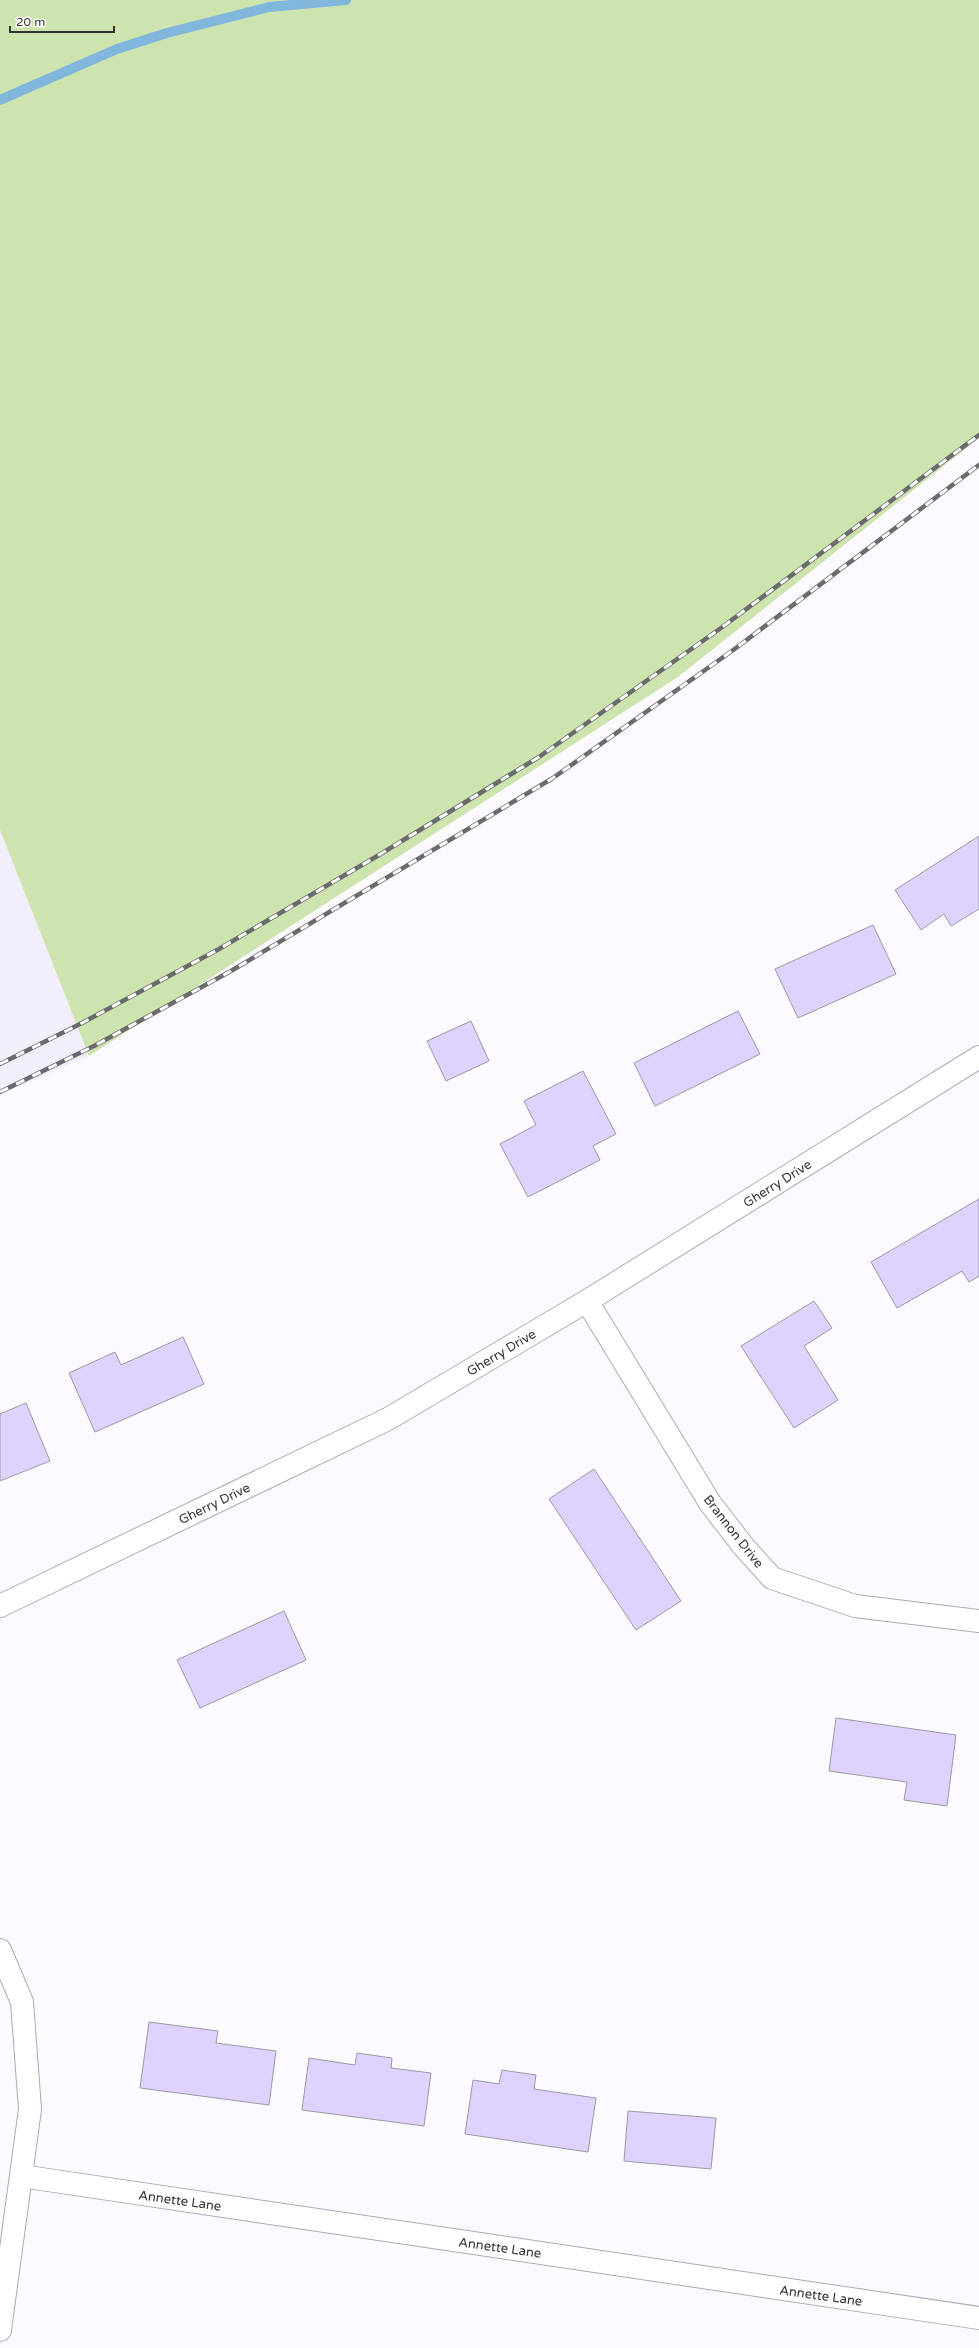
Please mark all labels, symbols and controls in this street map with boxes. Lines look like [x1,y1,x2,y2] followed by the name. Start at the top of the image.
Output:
[10,8,114,34] scale bar
[16,15,45,29] text: 20 m
[740,1157,815,1211] street label: Gherry Drive
[464,1326,539,1380] street label: Gherry Drive
[176,1480,253,1528] street label: Gherry Drive
[700,1492,767,1571] street label: Brannon Drive
[137,2187,222,2215] street label: Annette Lane
[457,2234,542,2262] street label: Annette Lane
[778,2282,863,2310] street label: Annette Lane

